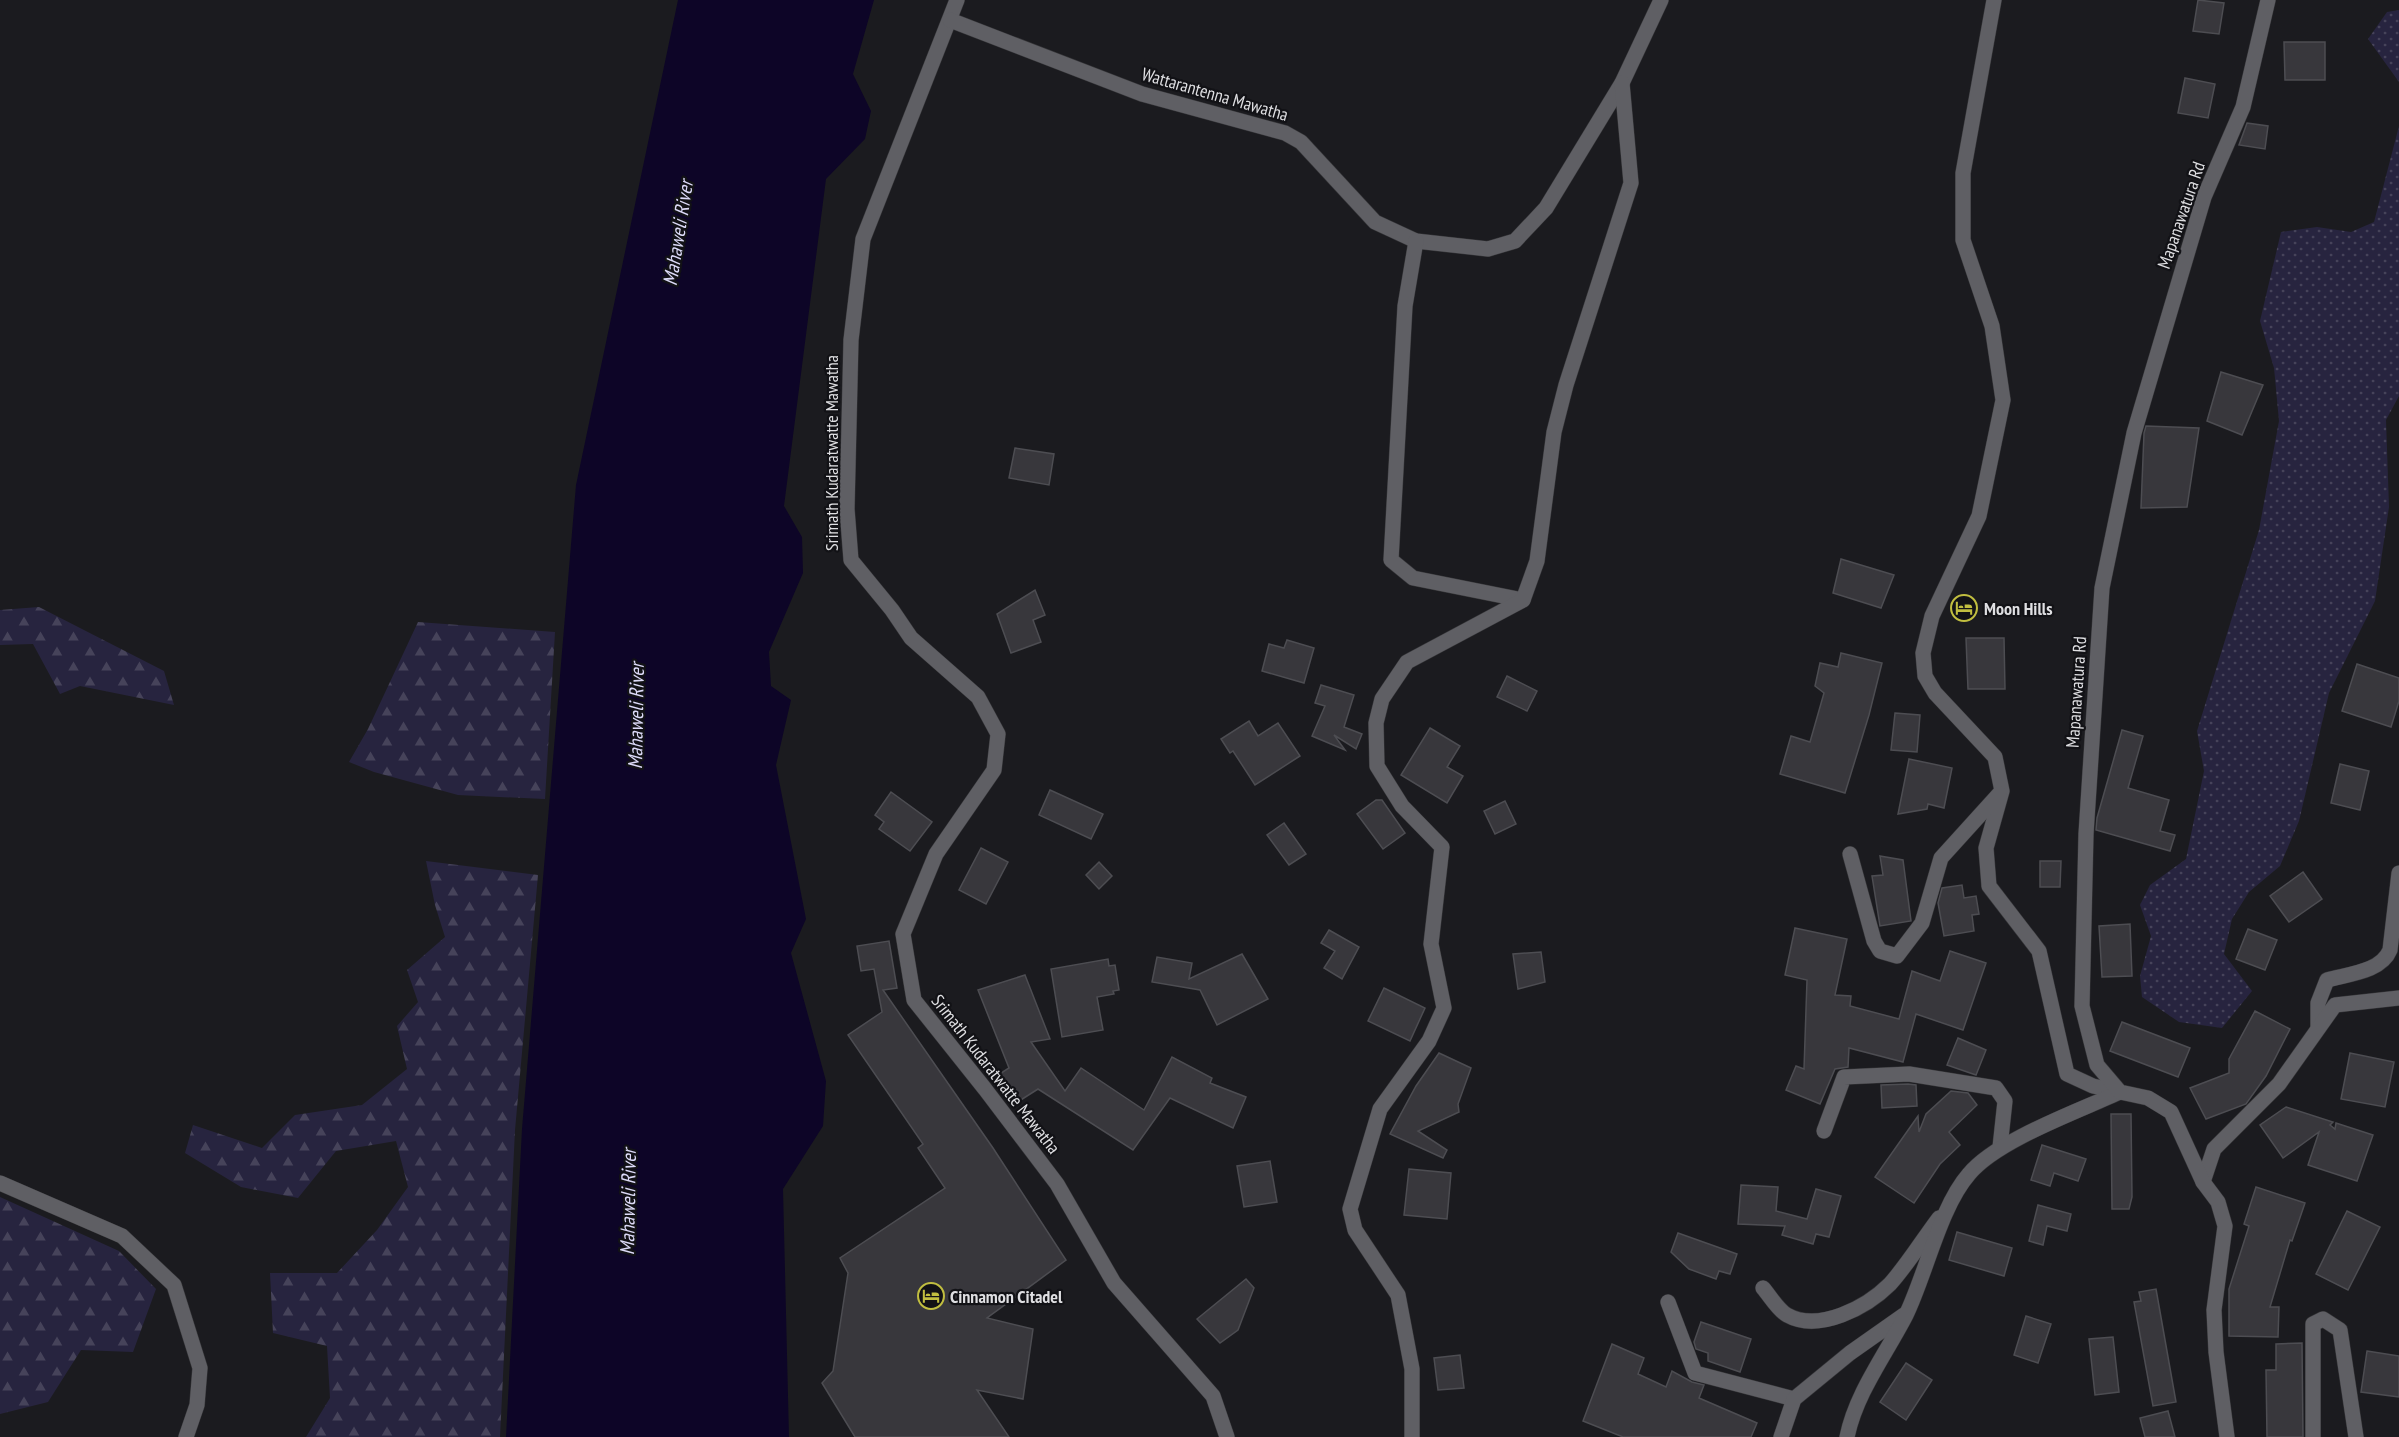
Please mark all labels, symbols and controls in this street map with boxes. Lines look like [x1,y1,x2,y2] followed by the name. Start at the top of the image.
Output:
[1139,62,1291,126] street label: Wattarantenna Mawatha
[2152,158,2210,272] street label: Mapanawatura Rd
[657,176,700,287] water label: Mahaweli River
[820,355,843,551] street label: Srimath Kudaratwatte Mawatha
[1949,593,1979,623] hotel icon: Moon Hills
[1984,597,2052,620] place label: Moon Hills
[2061,635,2091,749] street label: Mapanawatura Rd
[622,660,650,769] water label: Mahaweli River
[927,990,1065,1158] street label: Srimath Kudaratwatte Mawatha
[614,1146,642,1255] water label: Mahaweli River
[916,1281,946,1311] hotel icon: Cinnamon Citadel
[950,1285,1063,1308] place label: Cinnamon Citadel

